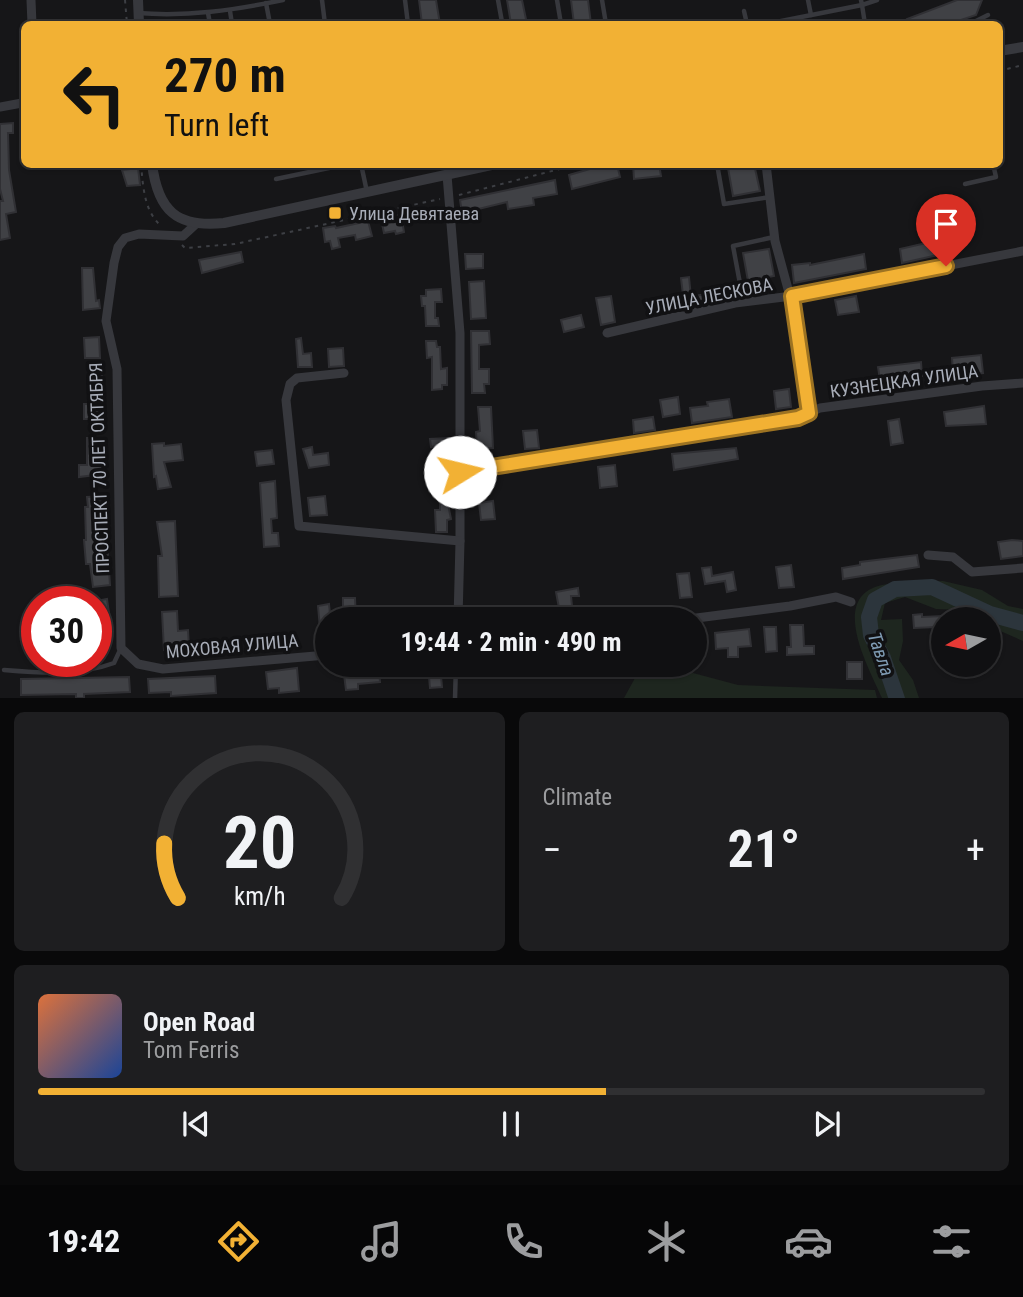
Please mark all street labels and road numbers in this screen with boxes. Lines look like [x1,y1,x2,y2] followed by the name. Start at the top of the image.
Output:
[644,273,775,319] street label: УЛИЦА ЛЕСКОВА
[829,360,980,402] street label: КУЗНЕЦКАЯ УЛИЦА
[85,362,113,574] street label: ПРОСПЕКТ 70 ЛЕТ ОКТЯБРЯ
[165,630,300,662] street label: МОХОВАЯ УЛИЦА

